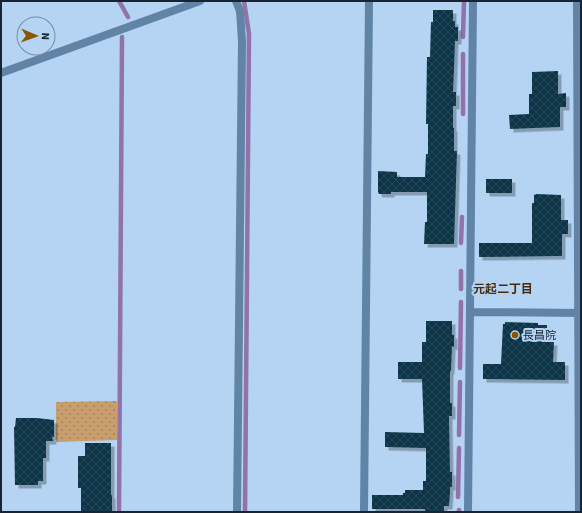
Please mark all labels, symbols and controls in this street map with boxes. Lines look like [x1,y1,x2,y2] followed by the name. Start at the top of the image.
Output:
[16,16,56,56] north arrow
[38,32,53,40] text: N
[473,281,533,298] district label: 元起二丁目
[523,328,556,343] place label: 長昌院
[510,330,520,340] marker: 長昌院

